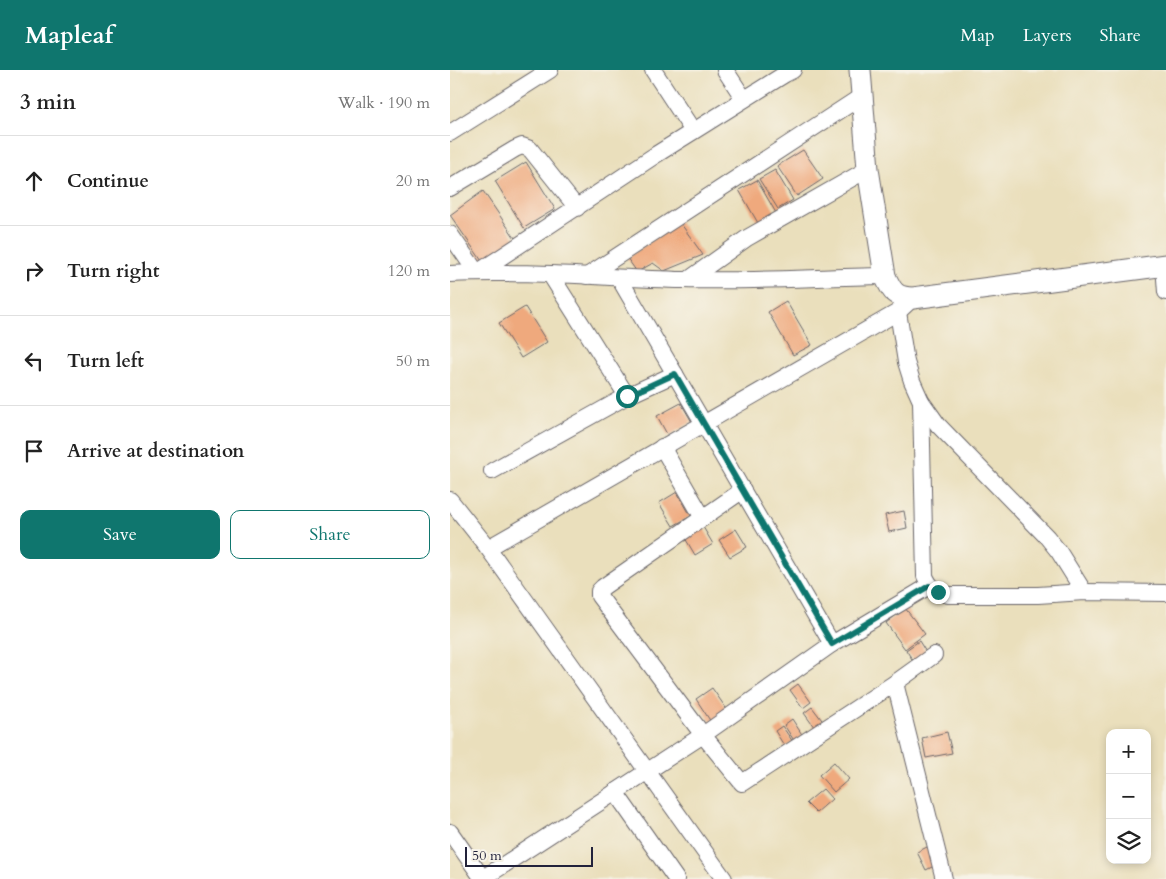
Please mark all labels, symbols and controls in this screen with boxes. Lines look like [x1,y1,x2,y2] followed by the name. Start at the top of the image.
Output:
[25,19,113,52] text: Mapleaf
[960,23,995,48] text: Map
[1023,23,1072,48] text: Layers
[1100,23,1141,48] text: Share
[20,88,76,117] text: 3 min
[338,92,430,114] text: Walk · 190 m
[20,167,48,195] icon: ahead
[67,168,149,194] text: Continue
[396,170,430,192] text: 20 m
[20,257,48,285] icon: right
[67,258,159,284] text: Turn right
[388,260,430,282] text: 120 m
[20,347,48,375] icon: left
[67,348,144,374] text: Turn left
[396,350,430,372] text: 50 m
[616,385,639,408] route start
[20,437,48,465] icon: arrive
[67,438,244,464] text: Arrive at destination
[20,510,220,559] button: Save
[230,510,430,559] button: Share
[927,581,950,604] route end
[1106,729,1151,864] map controls
[1106,729,1151,774] button: +
[1106,774,1151,819] button: −
[1106,819,1151,864] button: layers
[465,844,592,867] scale bar
[472,846,502,865] text: 50 m

